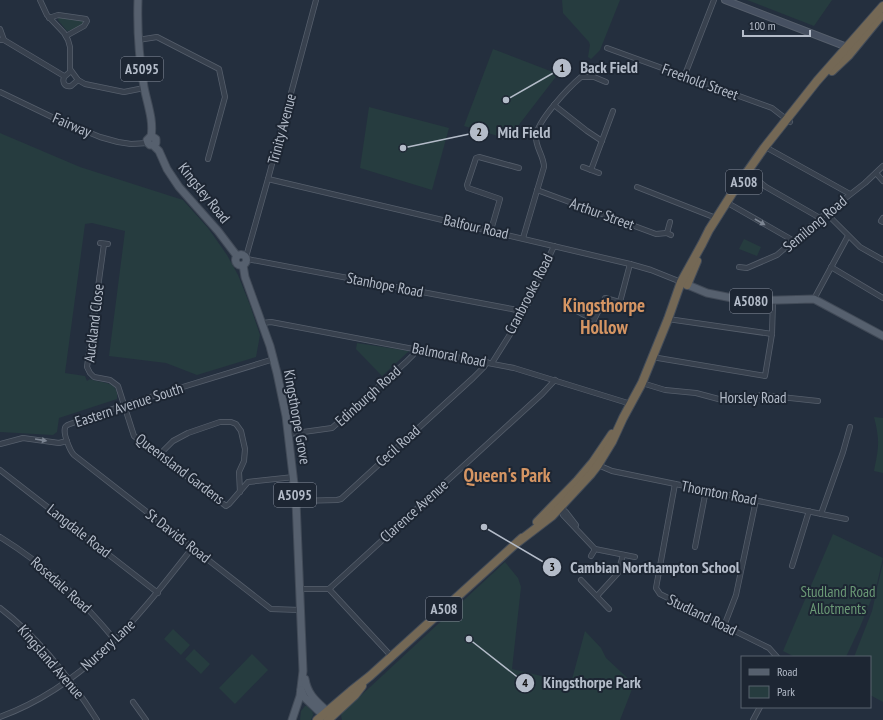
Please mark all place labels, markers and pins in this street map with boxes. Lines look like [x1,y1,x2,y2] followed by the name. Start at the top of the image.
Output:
[552,54,646,82] callout: Back Field
[469,118,558,146] callout: Mid Field
[542,553,747,581] callout: Cambian Northampton School
[515,669,649,697] callout: Kingsthorpe Park

